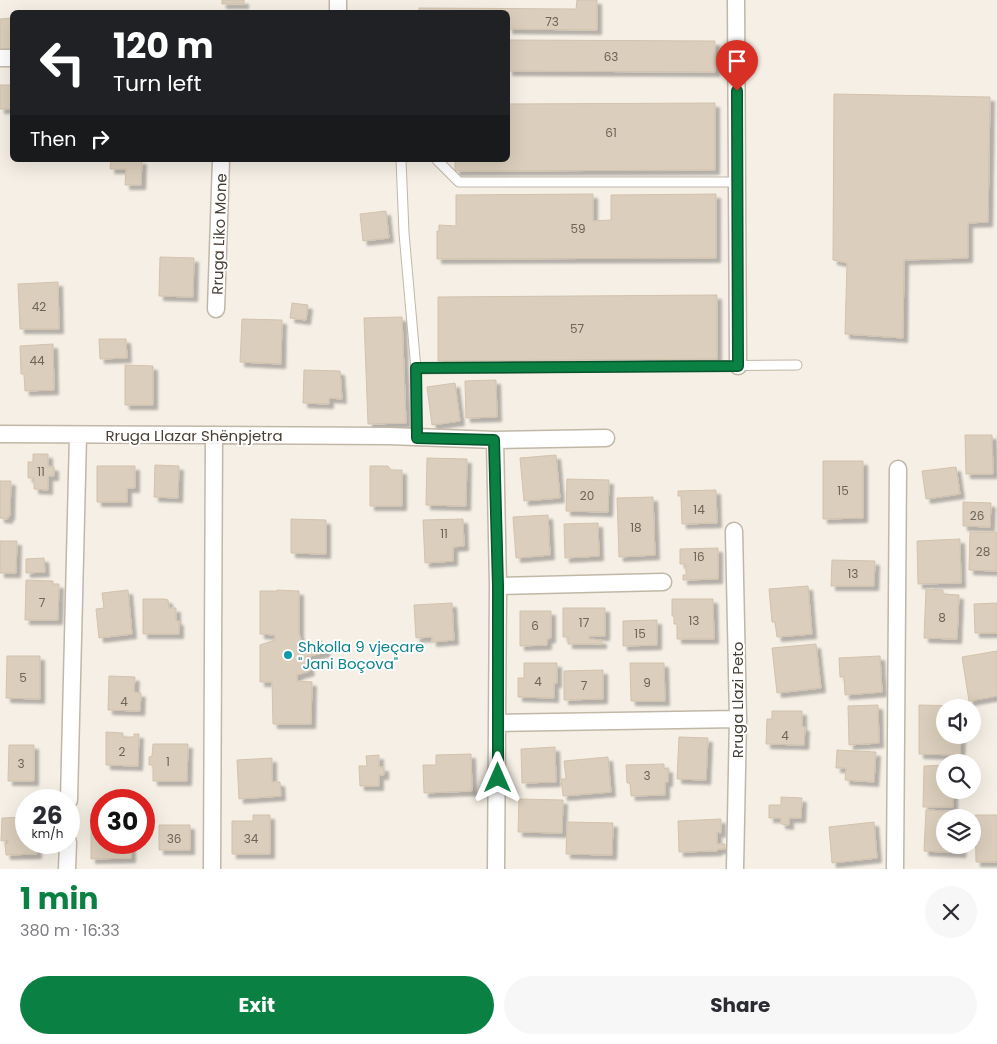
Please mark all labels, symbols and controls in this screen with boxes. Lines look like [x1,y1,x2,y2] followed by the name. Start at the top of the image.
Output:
[545,13,559,30] house number: 73
[113,21,213,70] text: 120 m
[30,30,95,95] icon: left
[716,40,758,91] pin
[723,47,751,75] icon: arrive
[604,48,618,65] house number: 63
[113,68,201,99] text: Turn left
[605,124,617,141] house number: 61
[86,125,114,153] icon: right
[30,126,76,153] text: Then
[206,173,232,295] street label: Rruga Liko Mone
[570,220,586,237] house number: 59
[32,298,46,315] house number: 42
[570,320,584,337] house number: 57
[29,352,45,369] house number: 44
[105,425,283,446] street label: Rruga Llazar Shënpjetra
[37,463,45,480] house number: 11
[837,482,849,499] house number: 15
[580,487,594,504] house number: 20
[693,501,705,518] house number: 14
[970,507,984,524] house number: 26
[630,519,642,536] house number: 18
[440,525,448,542] house number: 11
[976,543,990,560] house number: 28
[693,548,705,565] house number: 16
[848,565,858,582] house number: 13
[39,594,46,611] house number: 7
[938,609,946,626] house number: 8
[689,612,699,629] house number: 13
[579,614,590,631] house number: 17
[531,617,539,634] house number: 6
[634,625,646,642] house number: 15
[298,636,424,674] place label: Shkolla 9 vjeçare "Jani Boçova"
[727,642,748,758] street label: Rruga Llazi Peto
[282,649,294,661] marker: Shkolla 9 vjeçare "Jani Boçova"
[19,669,27,686] house number: 5
[534,673,542,690] house number: 4
[643,674,651,691] house number: 9
[581,677,588,694] house number: 7
[120,693,128,710] house number: 4
[936,699,981,854] map controls
[936,699,981,744] button: sound
[781,727,789,744] house number: 4
[119,743,126,760] house number: 2
[471,751,523,803] position arrow
[166,753,170,770] house number: 1
[936,754,981,799] button: search
[17,755,25,772] house number: 3
[643,767,651,784] house number: 3
[90,789,155,854] speed limit sign: 30
[32,798,63,833] text: 26
[936,809,981,854] button: layers
[32,825,63,842] text: km/h
[167,830,181,847] house number: 36
[244,830,259,847] house number: 34
[20,877,98,920] text: 1 min
[925,886,977,938] button: close
[20,919,120,942] text: 380 m · 16:33
[20,976,494,1034] button: Exit
[504,976,977,1034] button: Share

